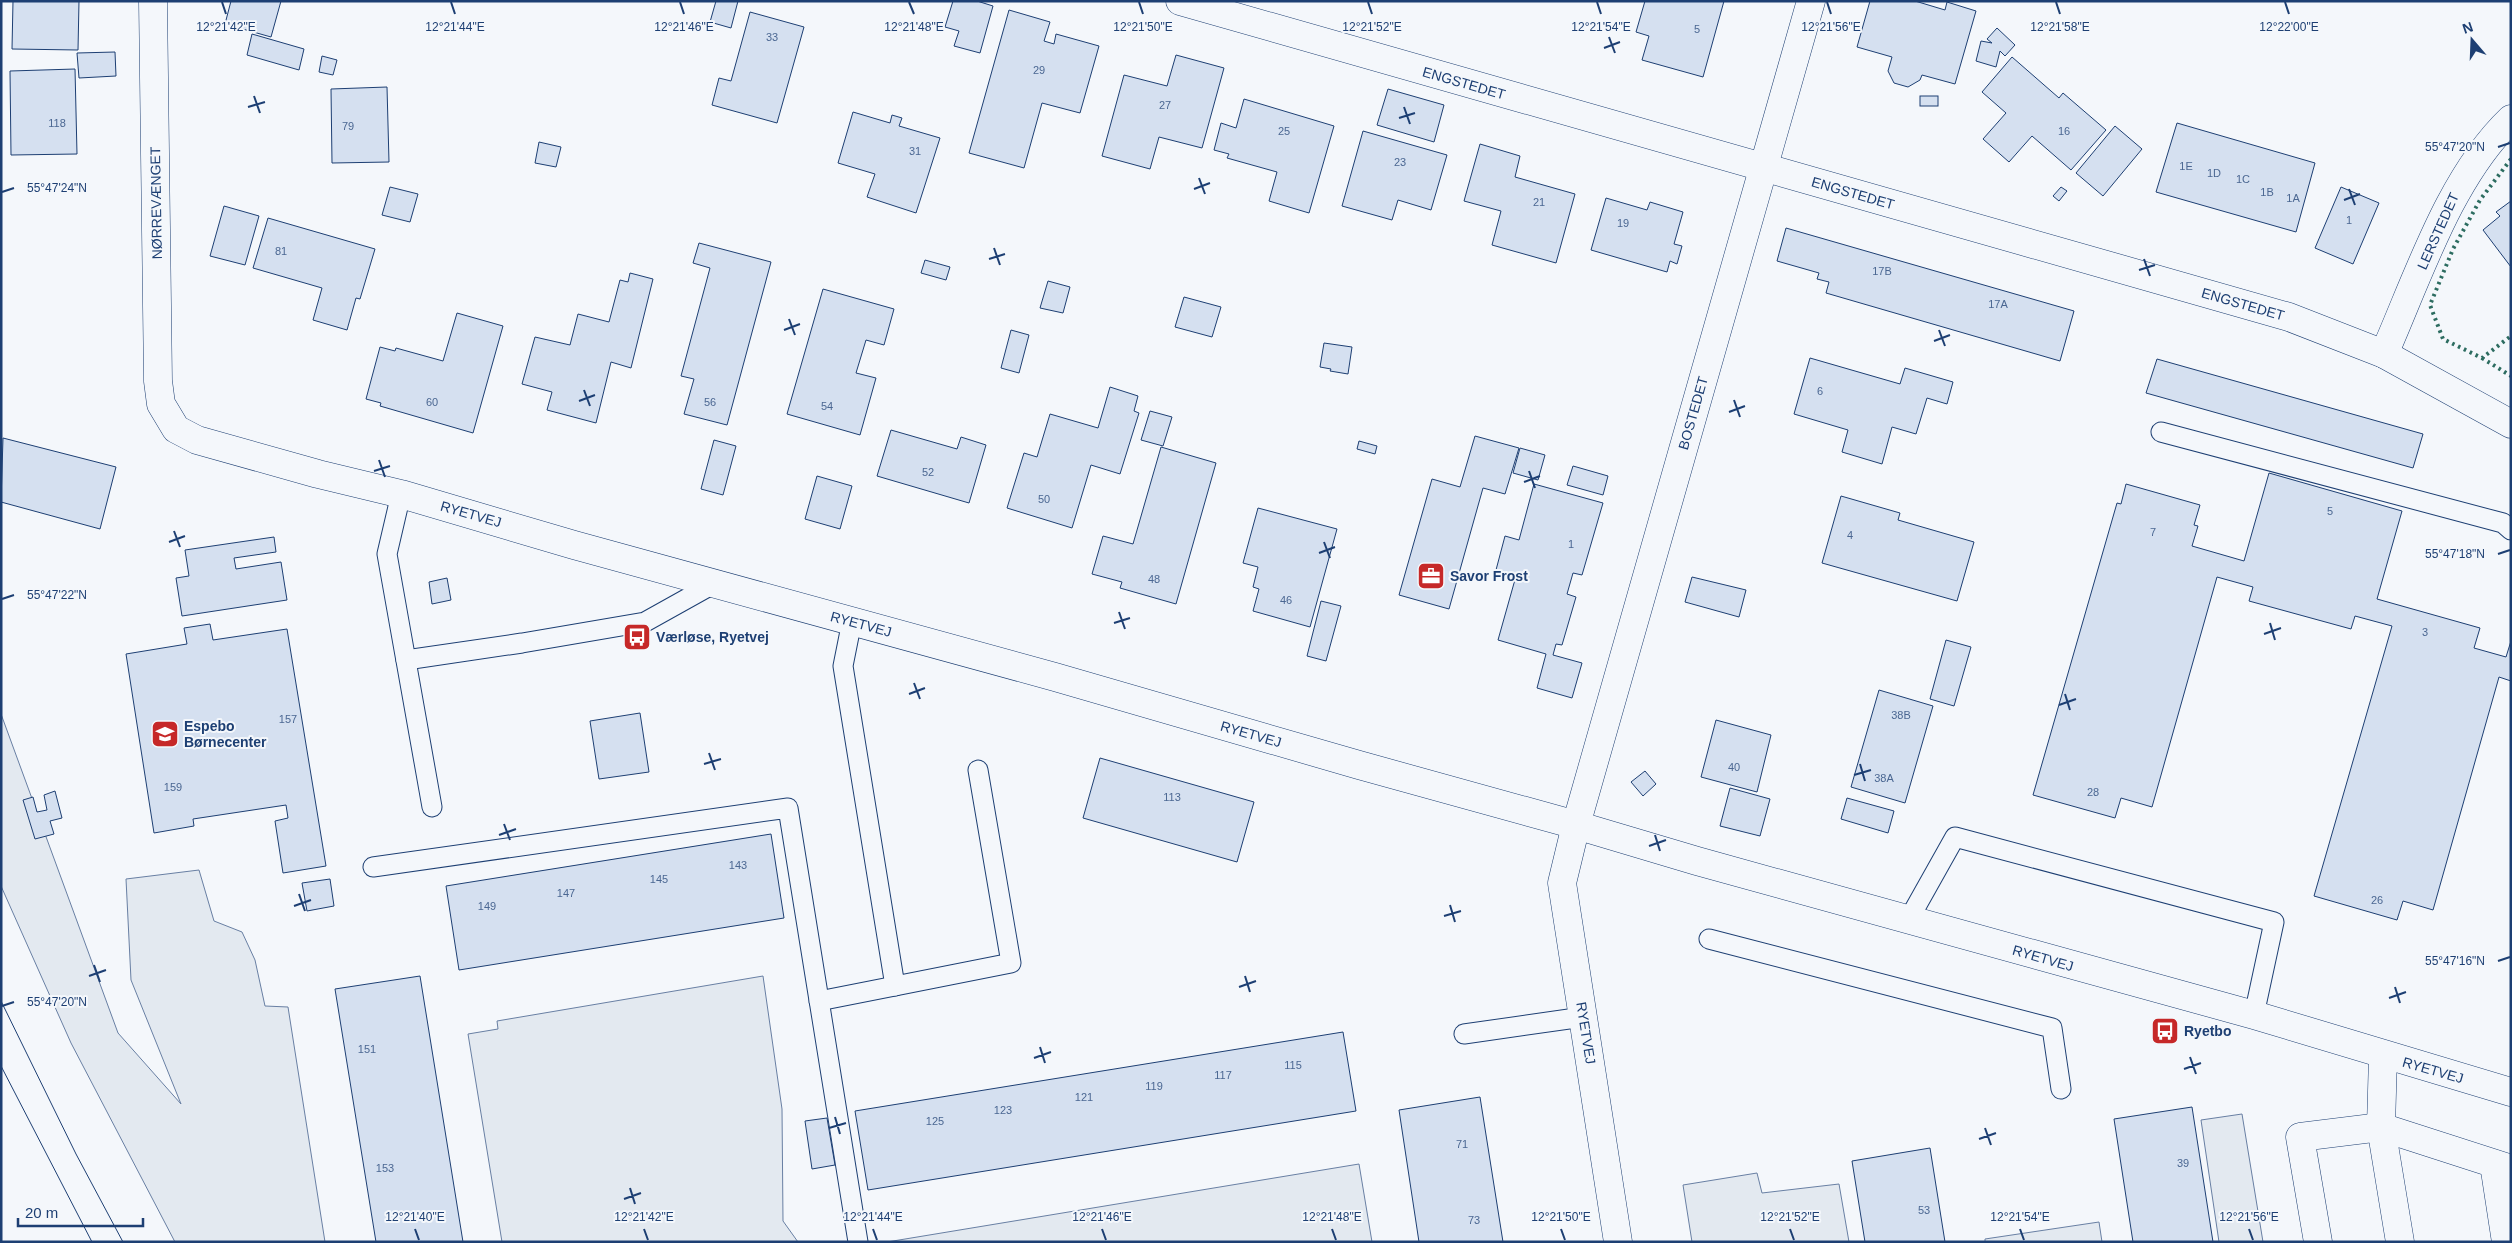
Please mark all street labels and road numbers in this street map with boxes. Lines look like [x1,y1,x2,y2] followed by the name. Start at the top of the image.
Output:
[1421,64,1508,103] street label: ENGSTEDET
[147,146,165,260] street label: NØRREVÆNGET
[1810,174,1897,213] street label: ENGSTEDET
[2414,190,2462,272] street label: LERSTEDET
[2200,285,2287,324] street label: ENGSTEDET
[1675,374,1711,451] street label: BOSTEDET
[439,498,503,530] street label: RYETVEJ
[829,608,893,640] street label: RYETVEJ
[1219,718,1283,750] street label: RYETVEJ
[2011,942,2075,974] street label: RYETVEJ
[1573,1001,1599,1065] street label: RYETVEJ
[2401,1054,2465,1086] street label: RYETVEJ

